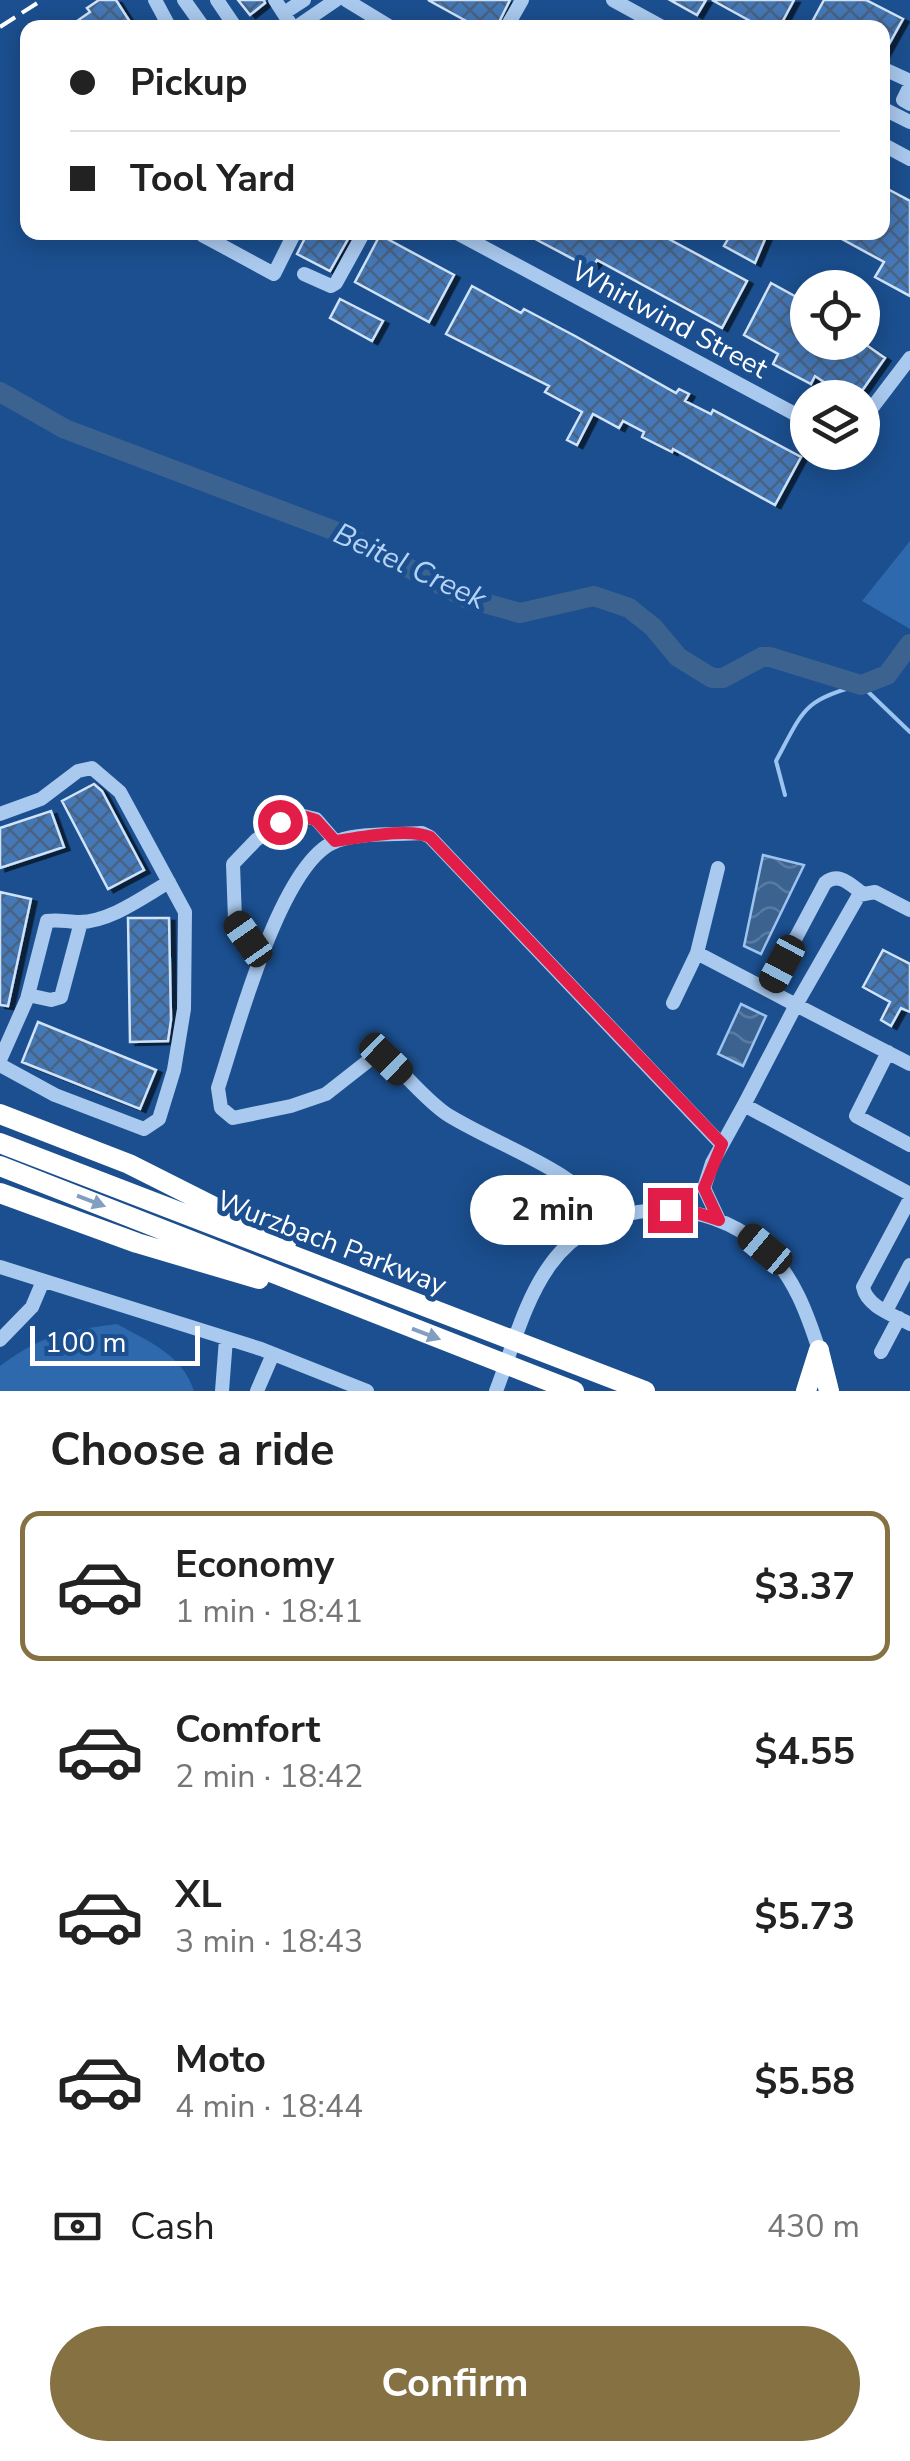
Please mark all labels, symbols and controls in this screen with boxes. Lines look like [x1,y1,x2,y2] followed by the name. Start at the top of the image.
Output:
[130,57,248,108] text: Pickup
[130,153,296,204] text: Tool Yard
[565,252,774,388] street label: Whirlwind Street
[790,270,880,470] map controls
[790,270,880,360] button: locate
[790,380,880,470] button: layers
[327,513,494,620] water label: Beitel Creek
[258,800,303,845] route start
[219,906,277,972] car
[755,930,809,998] car
[354,1027,418,1091] car
[470,1175,635,1245] callout: 2 min
[211,1182,453,1304] street label: Wurzbach Parkway
[511,1188,594,1231] text: 2 min
[648,1188,693,1233] route end
[76,1194,106,1209] one-way arrow
[732,1218,798,1280] car
[30,1321,200,1366] scale bar
[45,1324,127,1362] text: 100 m
[411,1326,441,1342] one-way arrow
[50,1420,335,1481] text: Choose a ride
[175,1539,334,1590] text: Economy
[55,1541,145,1631] icon: car
[754,1561,855,1612] text: $3.37
[175,1590,363,1633] text: 1 min · 18:41
[175,1704,320,1755] text: Comfort
[55,1706,145,1796] icon: car
[754,1726,855,1777] text: $4.55
[175,1755,363,1798] text: 2 min · 18:42
[175,1869,222,1920] text: XL
[55,1871,145,1961] icon: car
[754,1891,855,1942] text: $5.73
[175,1920,363,1963] text: 3 min · 18:43
[175,2034,266,2085] text: Moto
[55,2036,145,2126] icon: car
[754,2056,855,2107] text: $5.58
[175,2085,363,2128] text: 4 min · 18:44
[50,2199,105,2254] icon: cash
[130,2201,215,2252] text: Cash
[767,2205,860,2248] text: 430 m
[50,2326,860,2441] button: Confirm

